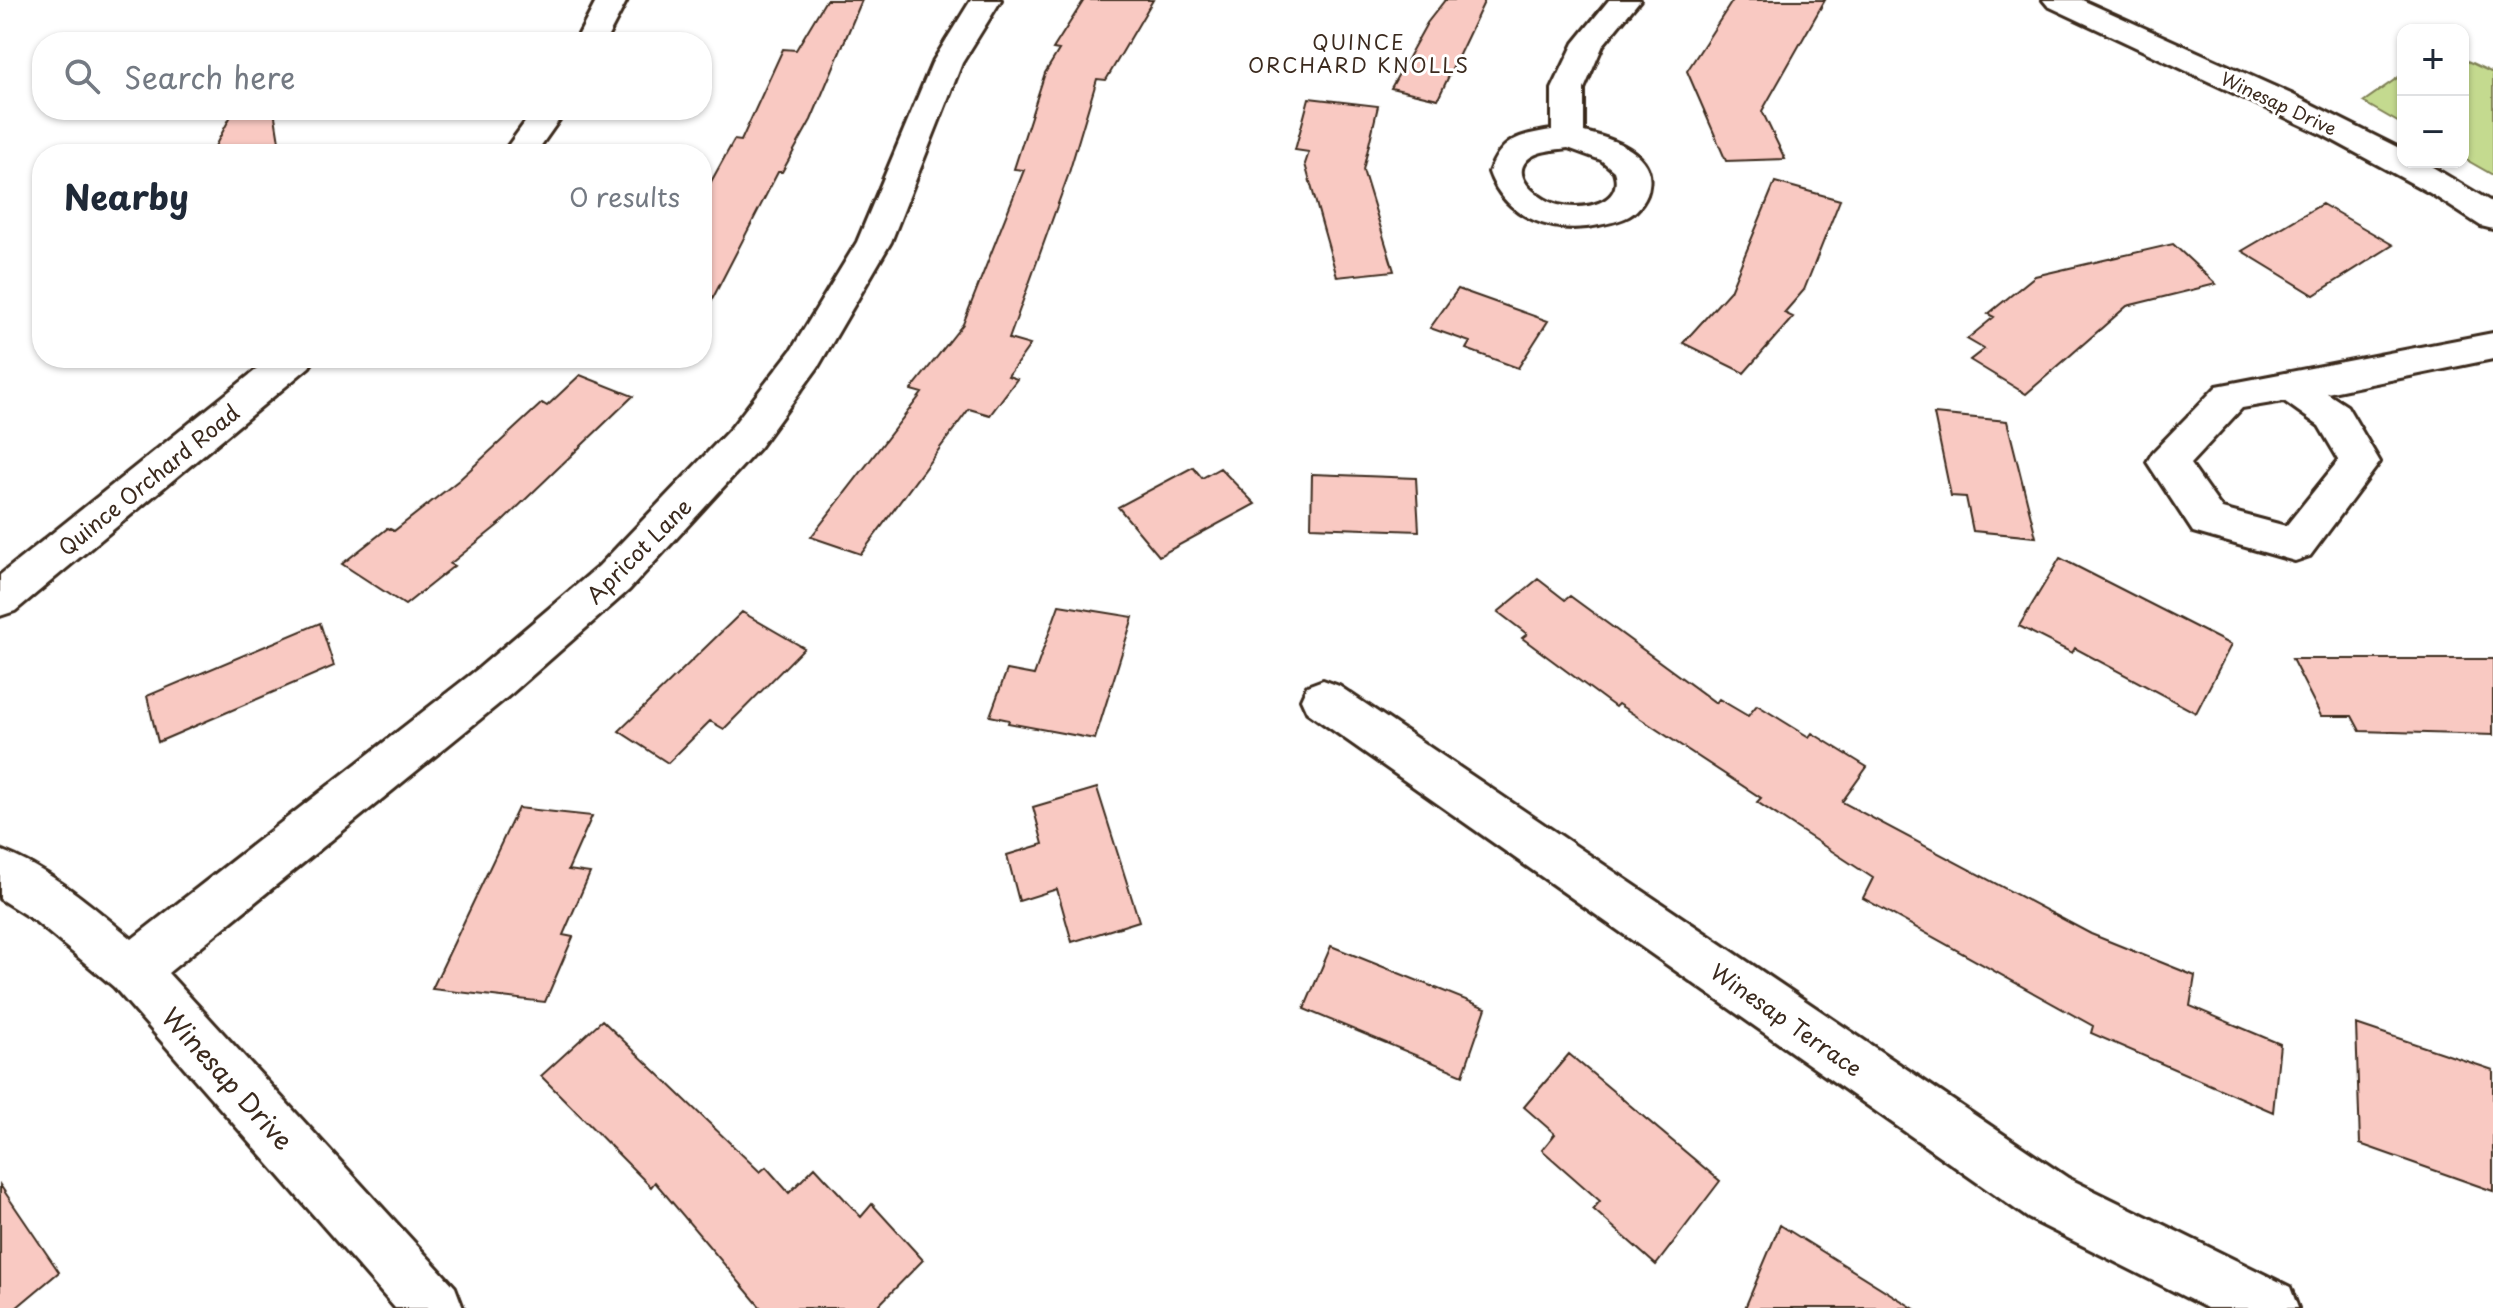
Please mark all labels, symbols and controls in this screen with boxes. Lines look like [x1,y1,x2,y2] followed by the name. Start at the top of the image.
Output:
[2397,24,2469,168] map controls
[2397,24,2469,96] button: +
[1248,27,1470,80] district label: QUINCE ORCHARD KNOLLS
[32,32,712,120] search box
[60,54,104,98] icon: search
[124,54,296,99] text: Search here
[2217,64,2342,142] street label: Winesap Drive
[2397,96,2469,168] button: −
[64,170,189,222] text: Nearby
[569,177,680,216] text: 0 results
[50,395,246,563] street label: Quince Orchard Road
[578,490,698,610] street label: Apricot Lane
[1704,954,1870,1084] street label: Winesap Terrace
[153,998,303,1158] street label: Winesap Drive

